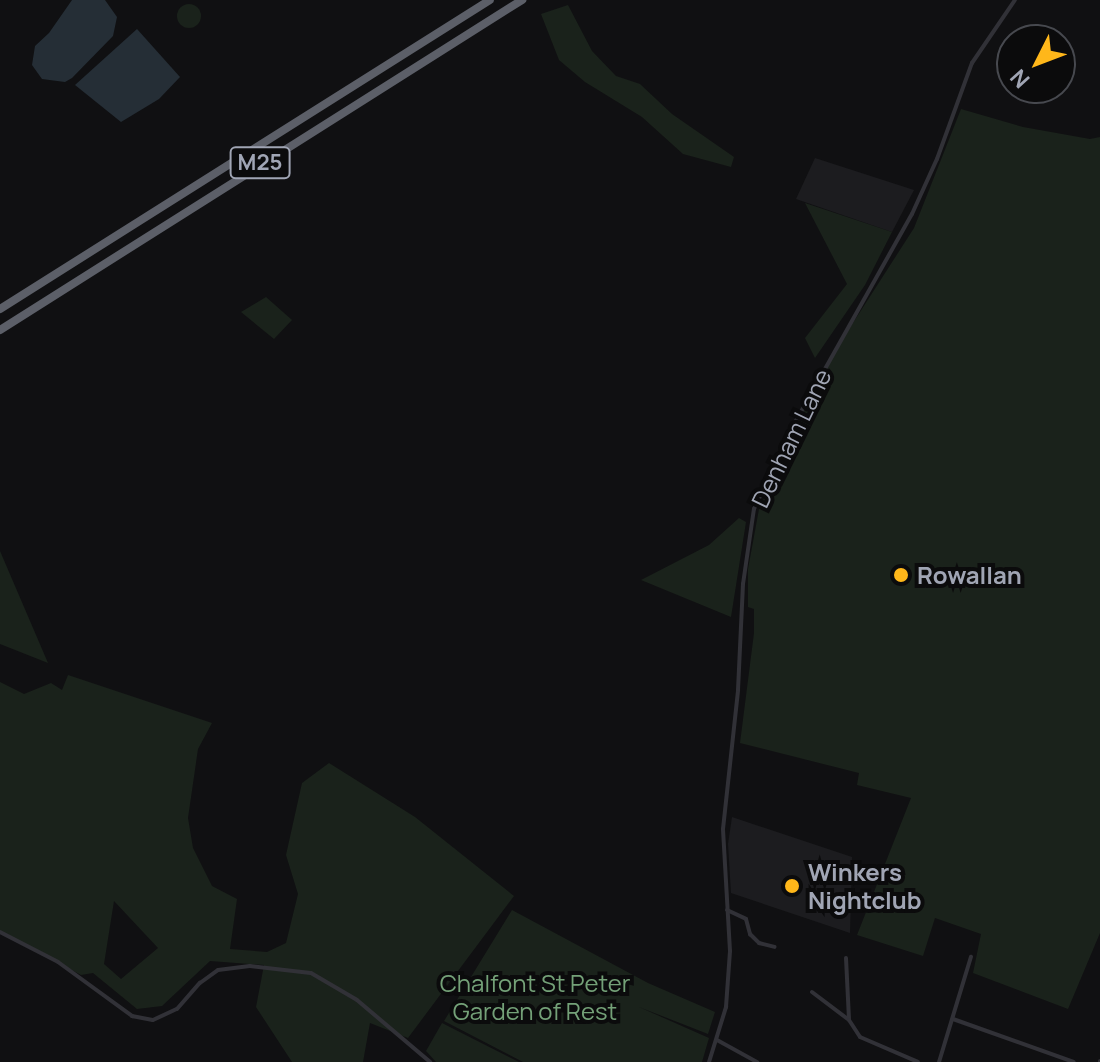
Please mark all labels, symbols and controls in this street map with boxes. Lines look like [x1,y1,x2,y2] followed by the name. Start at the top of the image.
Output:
[996,24,1076,104] north arrow
[1003,63,1036,95] text: N
[228,145,292,181] road number: M25
[745,364,837,512] street label: Denham Lane
[917,561,1022,589] place label: Rowallan
[892,566,910,584] marker: Rowallan
[808,858,921,914] place label: Winkers Nightclub
[783,877,801,895] marker: Winkers Nightclub
[440,969,630,1025] park label: Chalfont St Peter Garden of Rest

